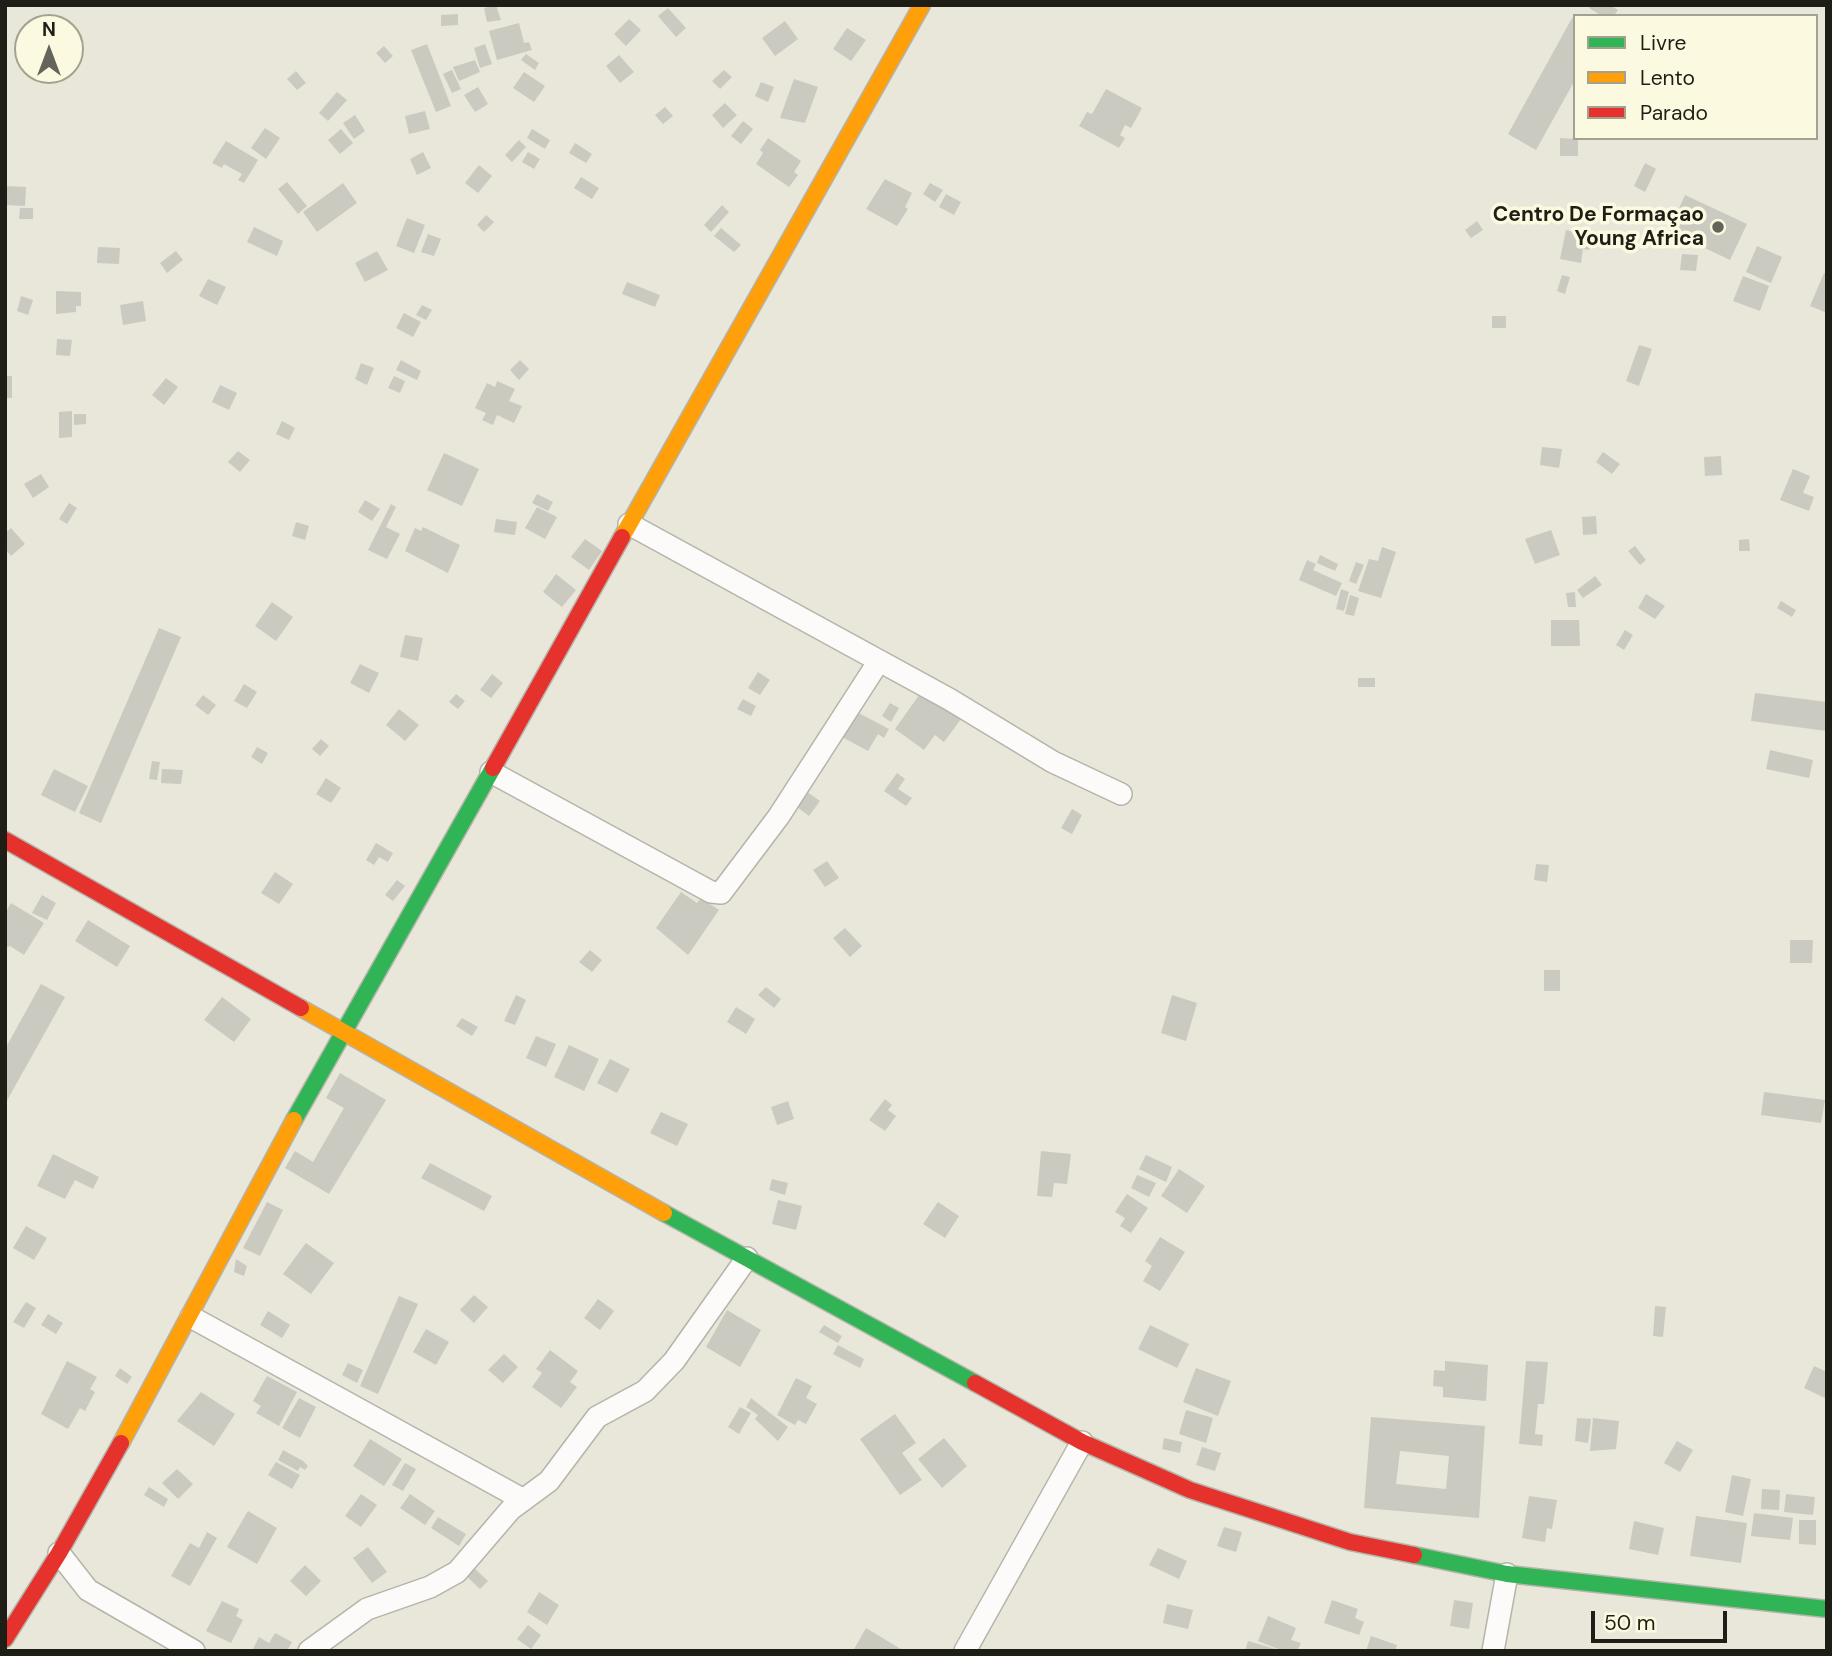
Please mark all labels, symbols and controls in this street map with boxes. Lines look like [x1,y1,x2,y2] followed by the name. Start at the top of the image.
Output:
[14,14,84,84] north arrow
[1573,14,1818,140] legend
[42,17,56,42] text: N
[1640,29,1686,57] text: Livre
[1640,64,1695,92] text: Lento
[1640,99,1708,127] text: Parado
[1493,202,1704,252] place label: Centro De Formaçao Young Africa
[1710,219,1726,235] marker: Centro De Formaçao Young Africa
[1594,1596,1730,1640] scale bar
[1604,1609,1655,1637] text: 50 m

